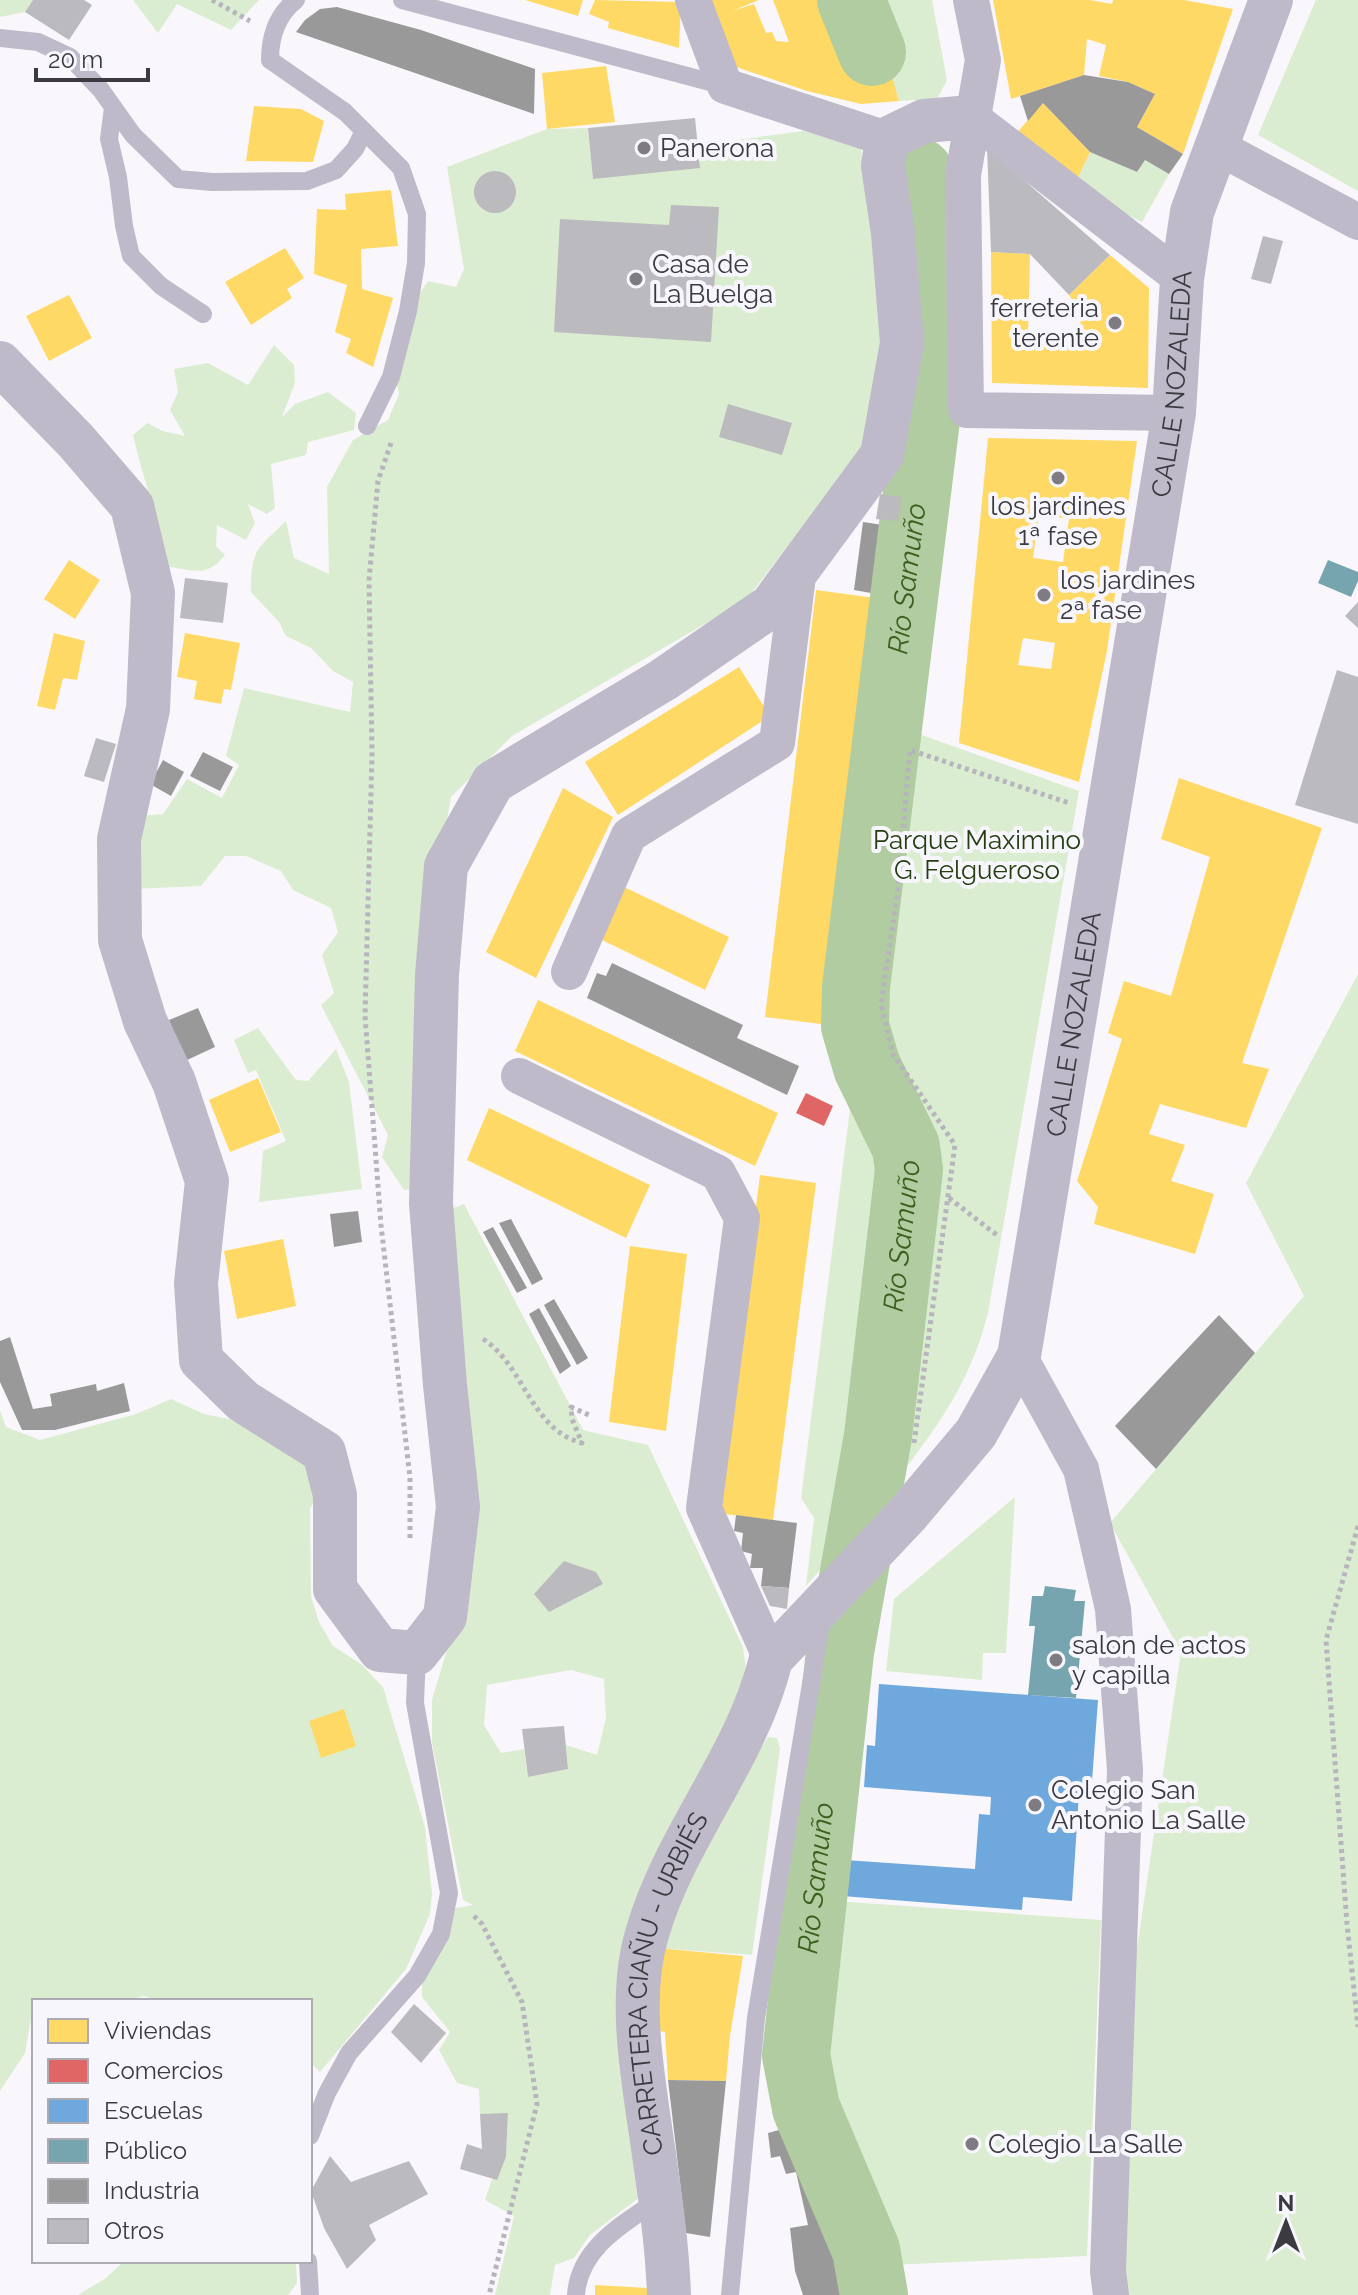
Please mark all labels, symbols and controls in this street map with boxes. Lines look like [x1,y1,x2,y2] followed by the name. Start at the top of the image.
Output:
[36,32,148,82] scale bar
[48,45,103,74] text: 20 m
[660,133,774,163] place label: Panerona
[635,139,653,157] marker: Panerona
[652,249,773,309] place label: Casa de La Buelga
[1145,269,1197,499] street label: CALLE NOZALEDA
[627,270,645,288] marker: Casa de La Buelga
[990,293,1099,353] place label: ferreteria terente
[1106,314,1124,332] marker: ferreteria terente
[1049,469,1067,487] marker: los jardines 1ª fase
[990,491,1126,551] place label: los jardines 1ª fase
[881,501,932,656] water label: Río Samuño
[1060,565,1195,625] place label: los jardines 2ª fase
[1035,586,1053,604] marker: los jardines 2ª fase
[873,825,1081,885] park label: Parque Maximino G. Felgueroso
[1040,909,1107,1139] street label: CALLE NOZALEDA
[876,1158,926,1313] water label: Río Samuño
[1072,1630,1246,1690] place label: salon de actos y capilla
[1047,1651,1065,1669] marker: salon de actos y capilla
[1051,1775,1246,1835] place label: Colegio San Antonio La Salle
[1026,1796,1044,1814] marker: Colegio San Antonio La Salle
[791,1801,840,1955] water label: Río Samuño
[623,1807,714,2157] street label: CARRETERA CIAÑU - URBIÉS
[32,1999,312,2263] legend
[104,2016,211,2045] text: Viviendas
[104,2056,223,2085] text: Comercios
[104,2096,203,2125] text: Escuelas
[988,2129,1183,2159] place label: Colegio La Salle
[963,2135,981,2153] marker: Colegio La Salle
[104,2136,187,2165] text: Público
[104,2176,200,2205] text: Industria
[1246,2183,1326,2263] north arrow
[1278,2190,1294,2216] text: N
[104,2216,164,2245] text: Otros

